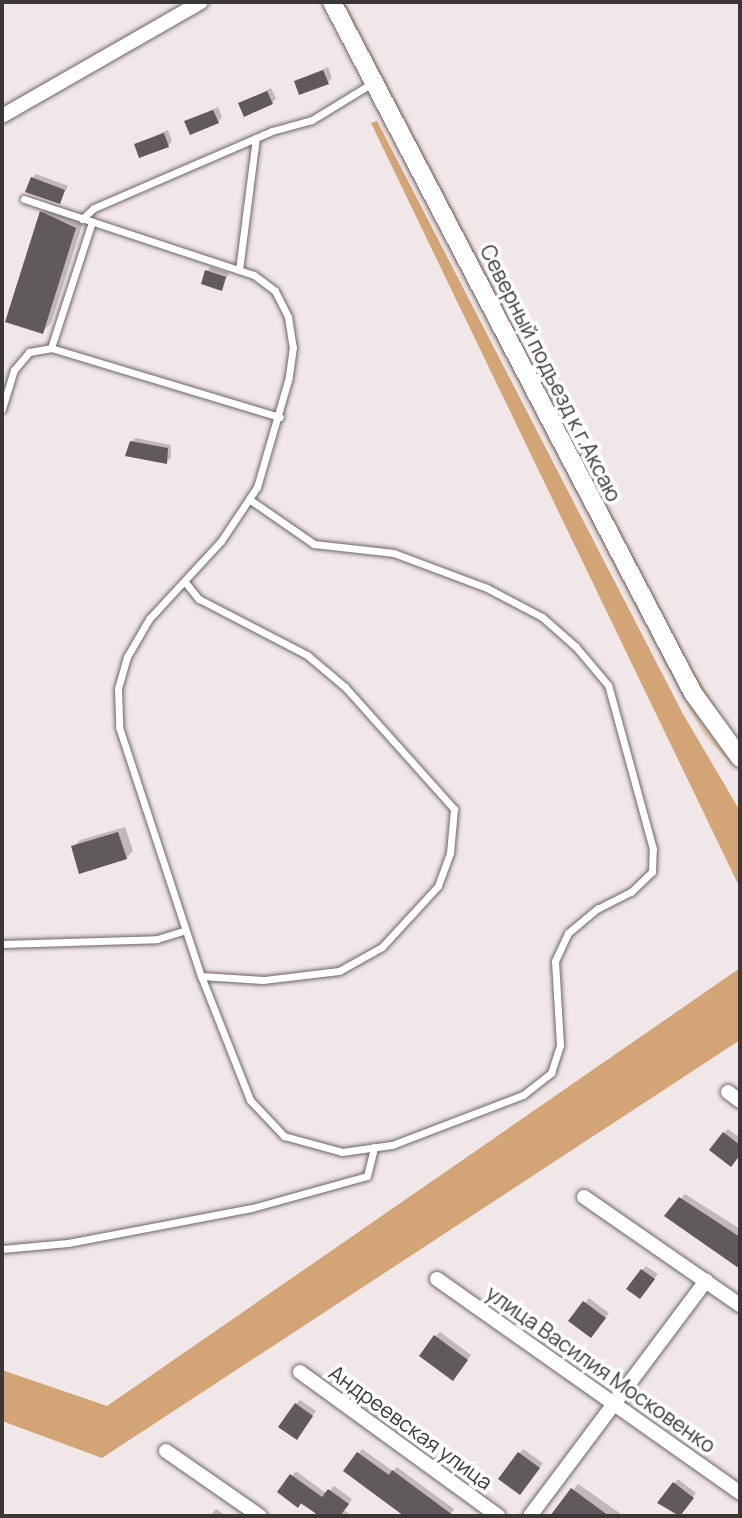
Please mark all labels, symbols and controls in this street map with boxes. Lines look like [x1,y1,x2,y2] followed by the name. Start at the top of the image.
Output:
[475,240,627,506] street label: Северный подъезд к г.Аксаю
[481,1280,721,1458] street label: улица Василия Московенко
[325,1359,497,1495] street label: Андреевская улица

